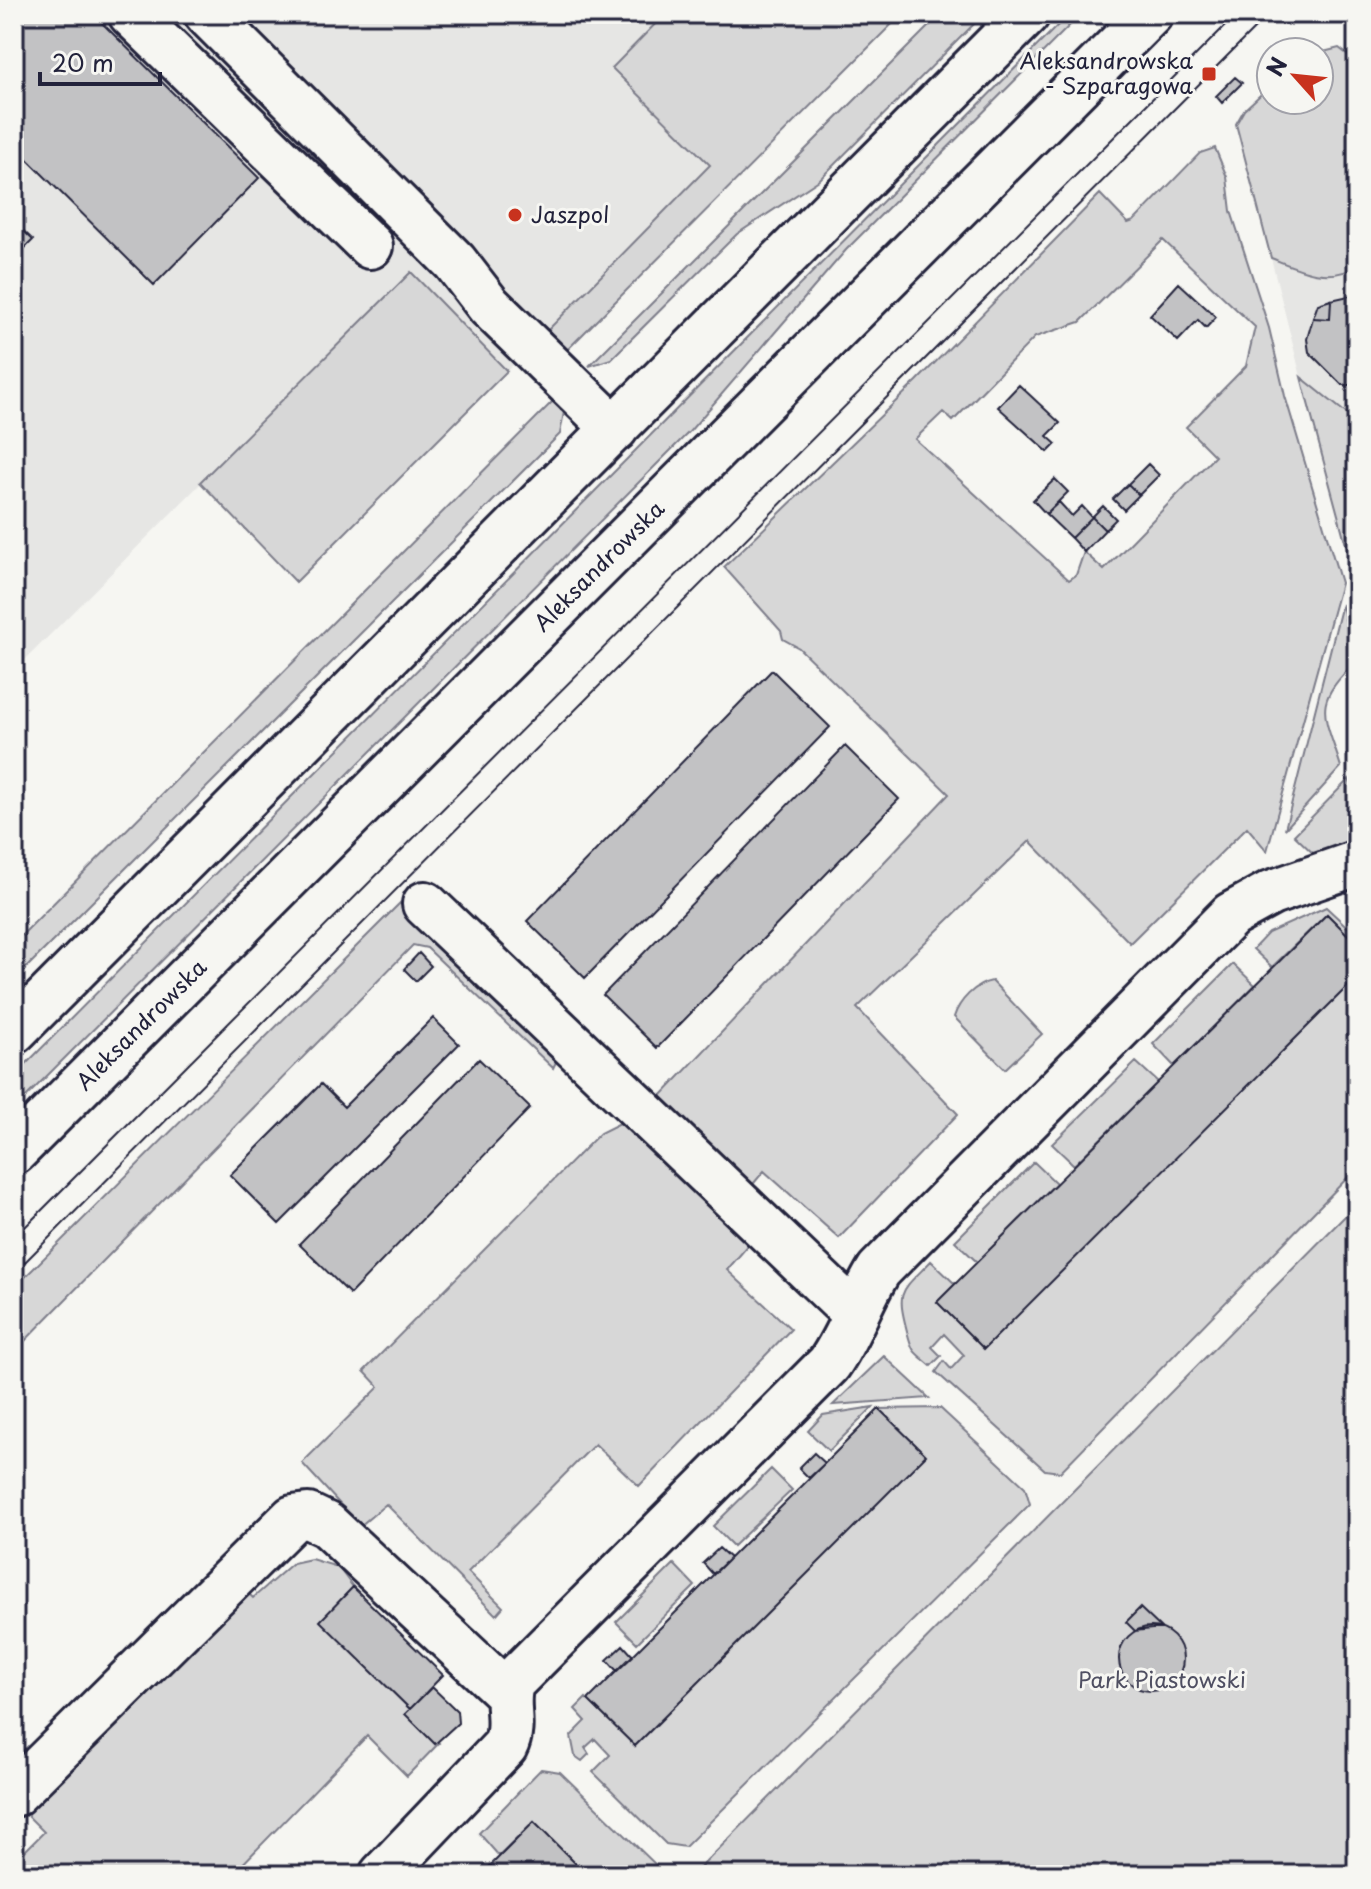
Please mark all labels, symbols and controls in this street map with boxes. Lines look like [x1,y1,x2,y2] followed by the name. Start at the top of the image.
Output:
[40,36,160,86] scale bar
[1255,36,1335,116] north arrow
[1020,43,1193,101] place label: Aleksandrowska - Szparagowa
[52,44,114,80] text: 20 m
[1257,51,1295,81] text: N
[1200,65,1218,83] marker: Aleksandrowska - Szparagowa
[531,197,609,230] place label: Jaszpol
[506,206,524,224] marker: Jaszpol
[525,492,671,638] street label: Aleksandrowska
[67,950,213,1097] street label: Aleksandrowska
[1078,1662,1246,1695] park label: Park Piastowski

